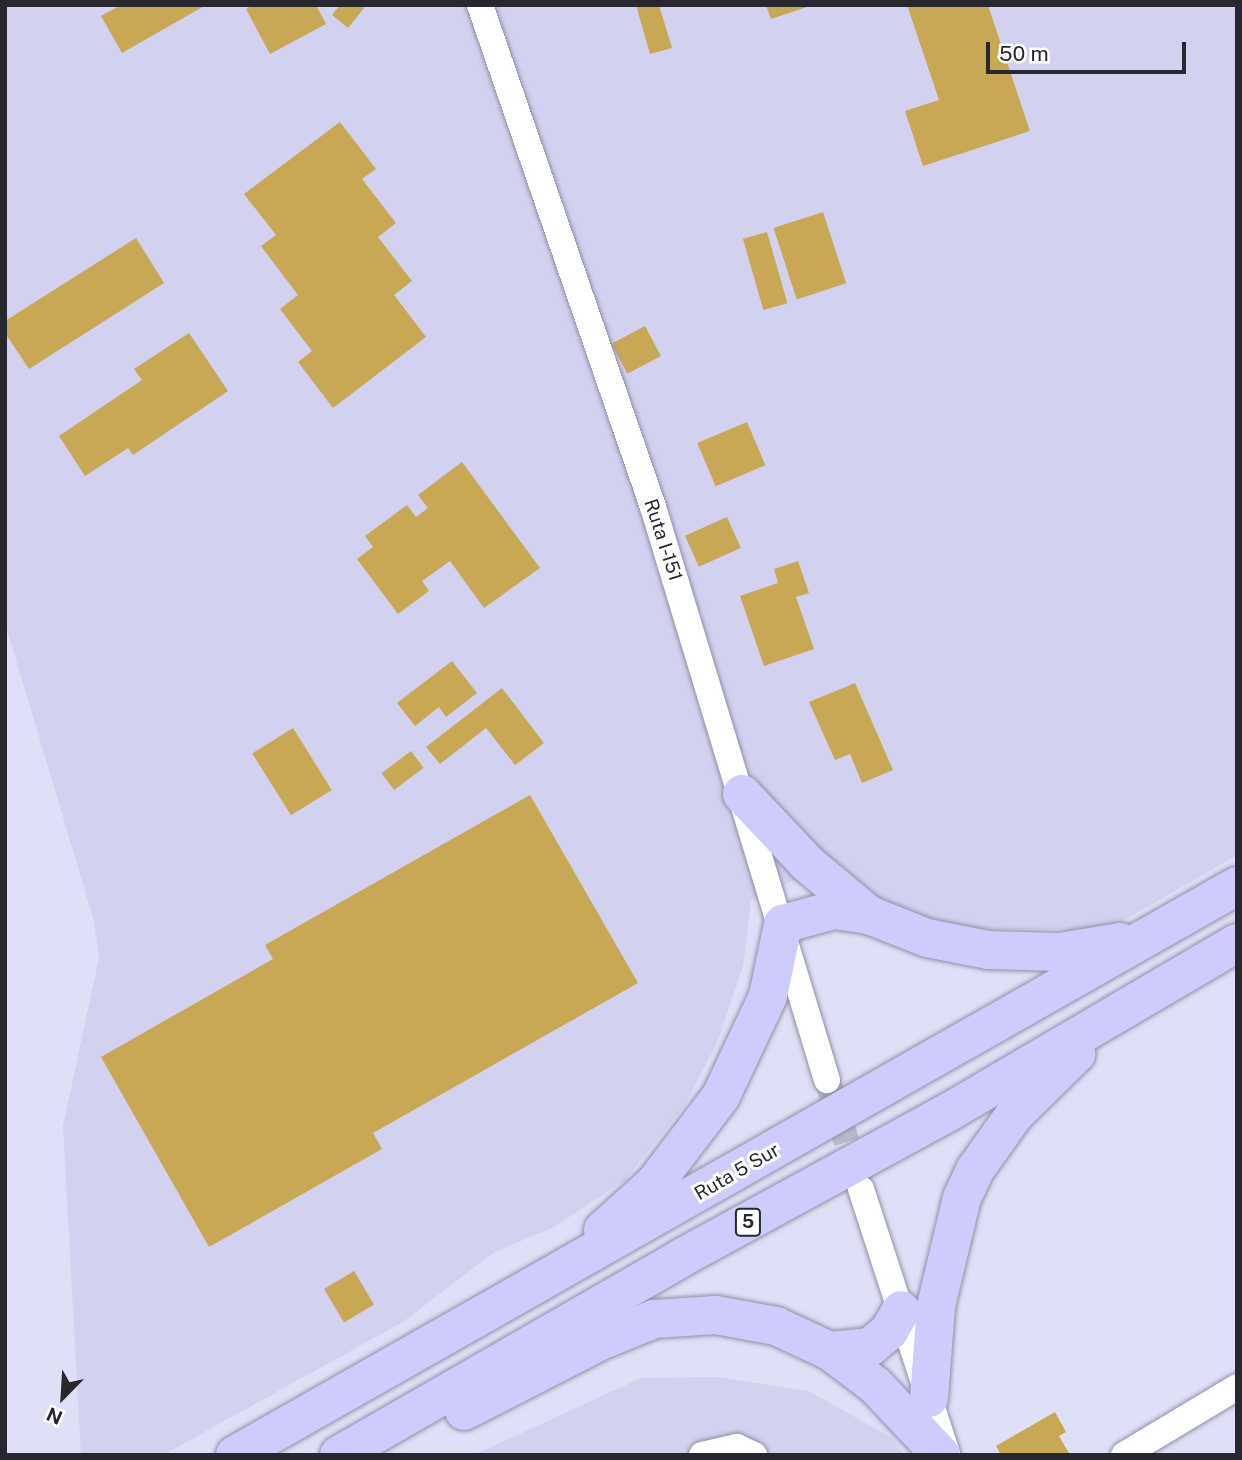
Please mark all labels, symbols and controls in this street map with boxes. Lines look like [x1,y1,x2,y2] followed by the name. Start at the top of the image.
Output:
[990,28,1190,72] scale bar
[999,41,1049,66] text: 50 m
[639,496,687,584] street label: Ruta I-151
[690,1139,784,1205] street label: Ruta 5 Sur
[734,1208,762,1237] road number: 5
[28,1362,98,1432] north arrow
[43,1403,66,1429] text: N

